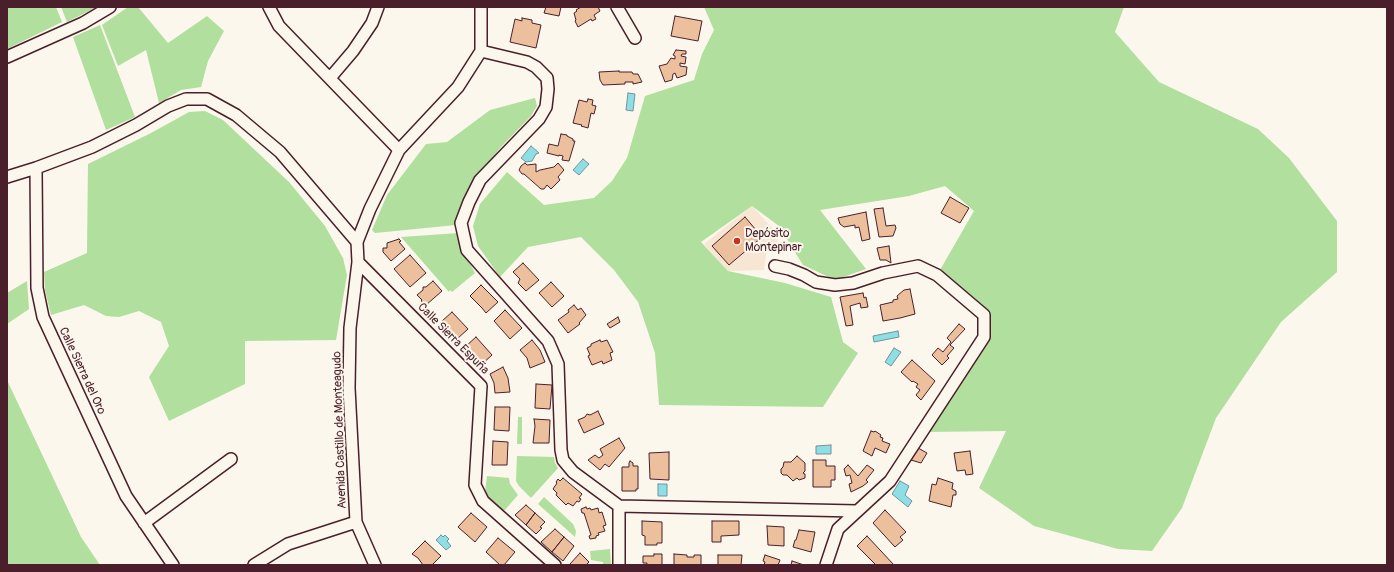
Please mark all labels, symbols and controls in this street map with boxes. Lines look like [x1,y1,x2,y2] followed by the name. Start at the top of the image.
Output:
[745,227,802,255] place label: Depósito Montepinar
[732,236,742,246] marker: Depósito Montepinar
[414,300,492,378] street label: Calle Sierra Espuña
[56,325,108,417] street label: Calle Sierra del Oro
[330,351,350,509] street label: Avenida Castillo de Monteagudo

